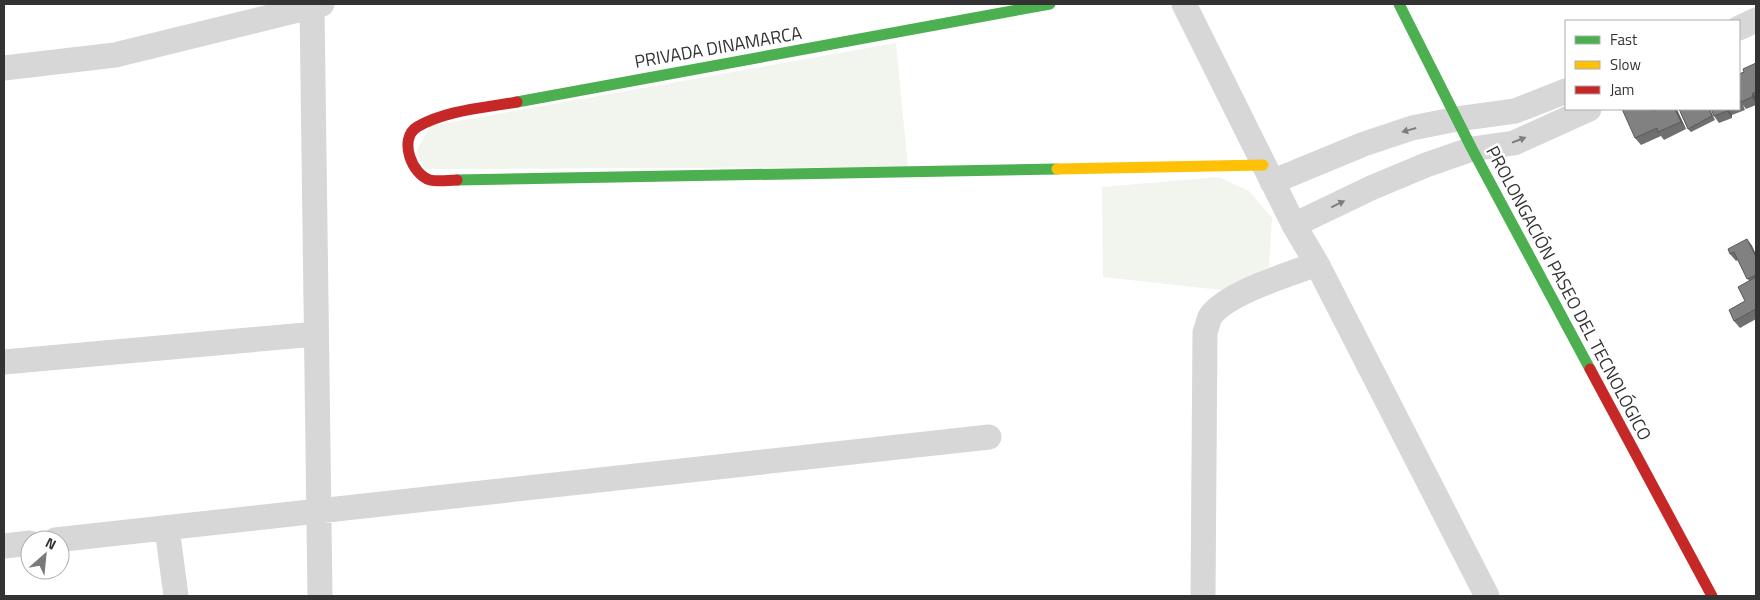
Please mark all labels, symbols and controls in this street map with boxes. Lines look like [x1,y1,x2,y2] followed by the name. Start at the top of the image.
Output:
[632,19,804,75] street label: PRIVADA DINAMARCA
[1565,20,1740,110] legend
[1610,28,1638,51] text: Fast
[1610,53,1641,76] text: Slow
[1610,78,1634,101] text: Jam
[1401,126,1416,134] one-way arrow
[1512,136,1527,143] one-way arrow
[1480,141,1658,445] street label: PROLONGACIÓN PASEO DEL TECNOLÓGICO
[1331,200,1345,208] one-way arrow
[20,530,70,580] north arrow
[42,531,60,555] text: N

